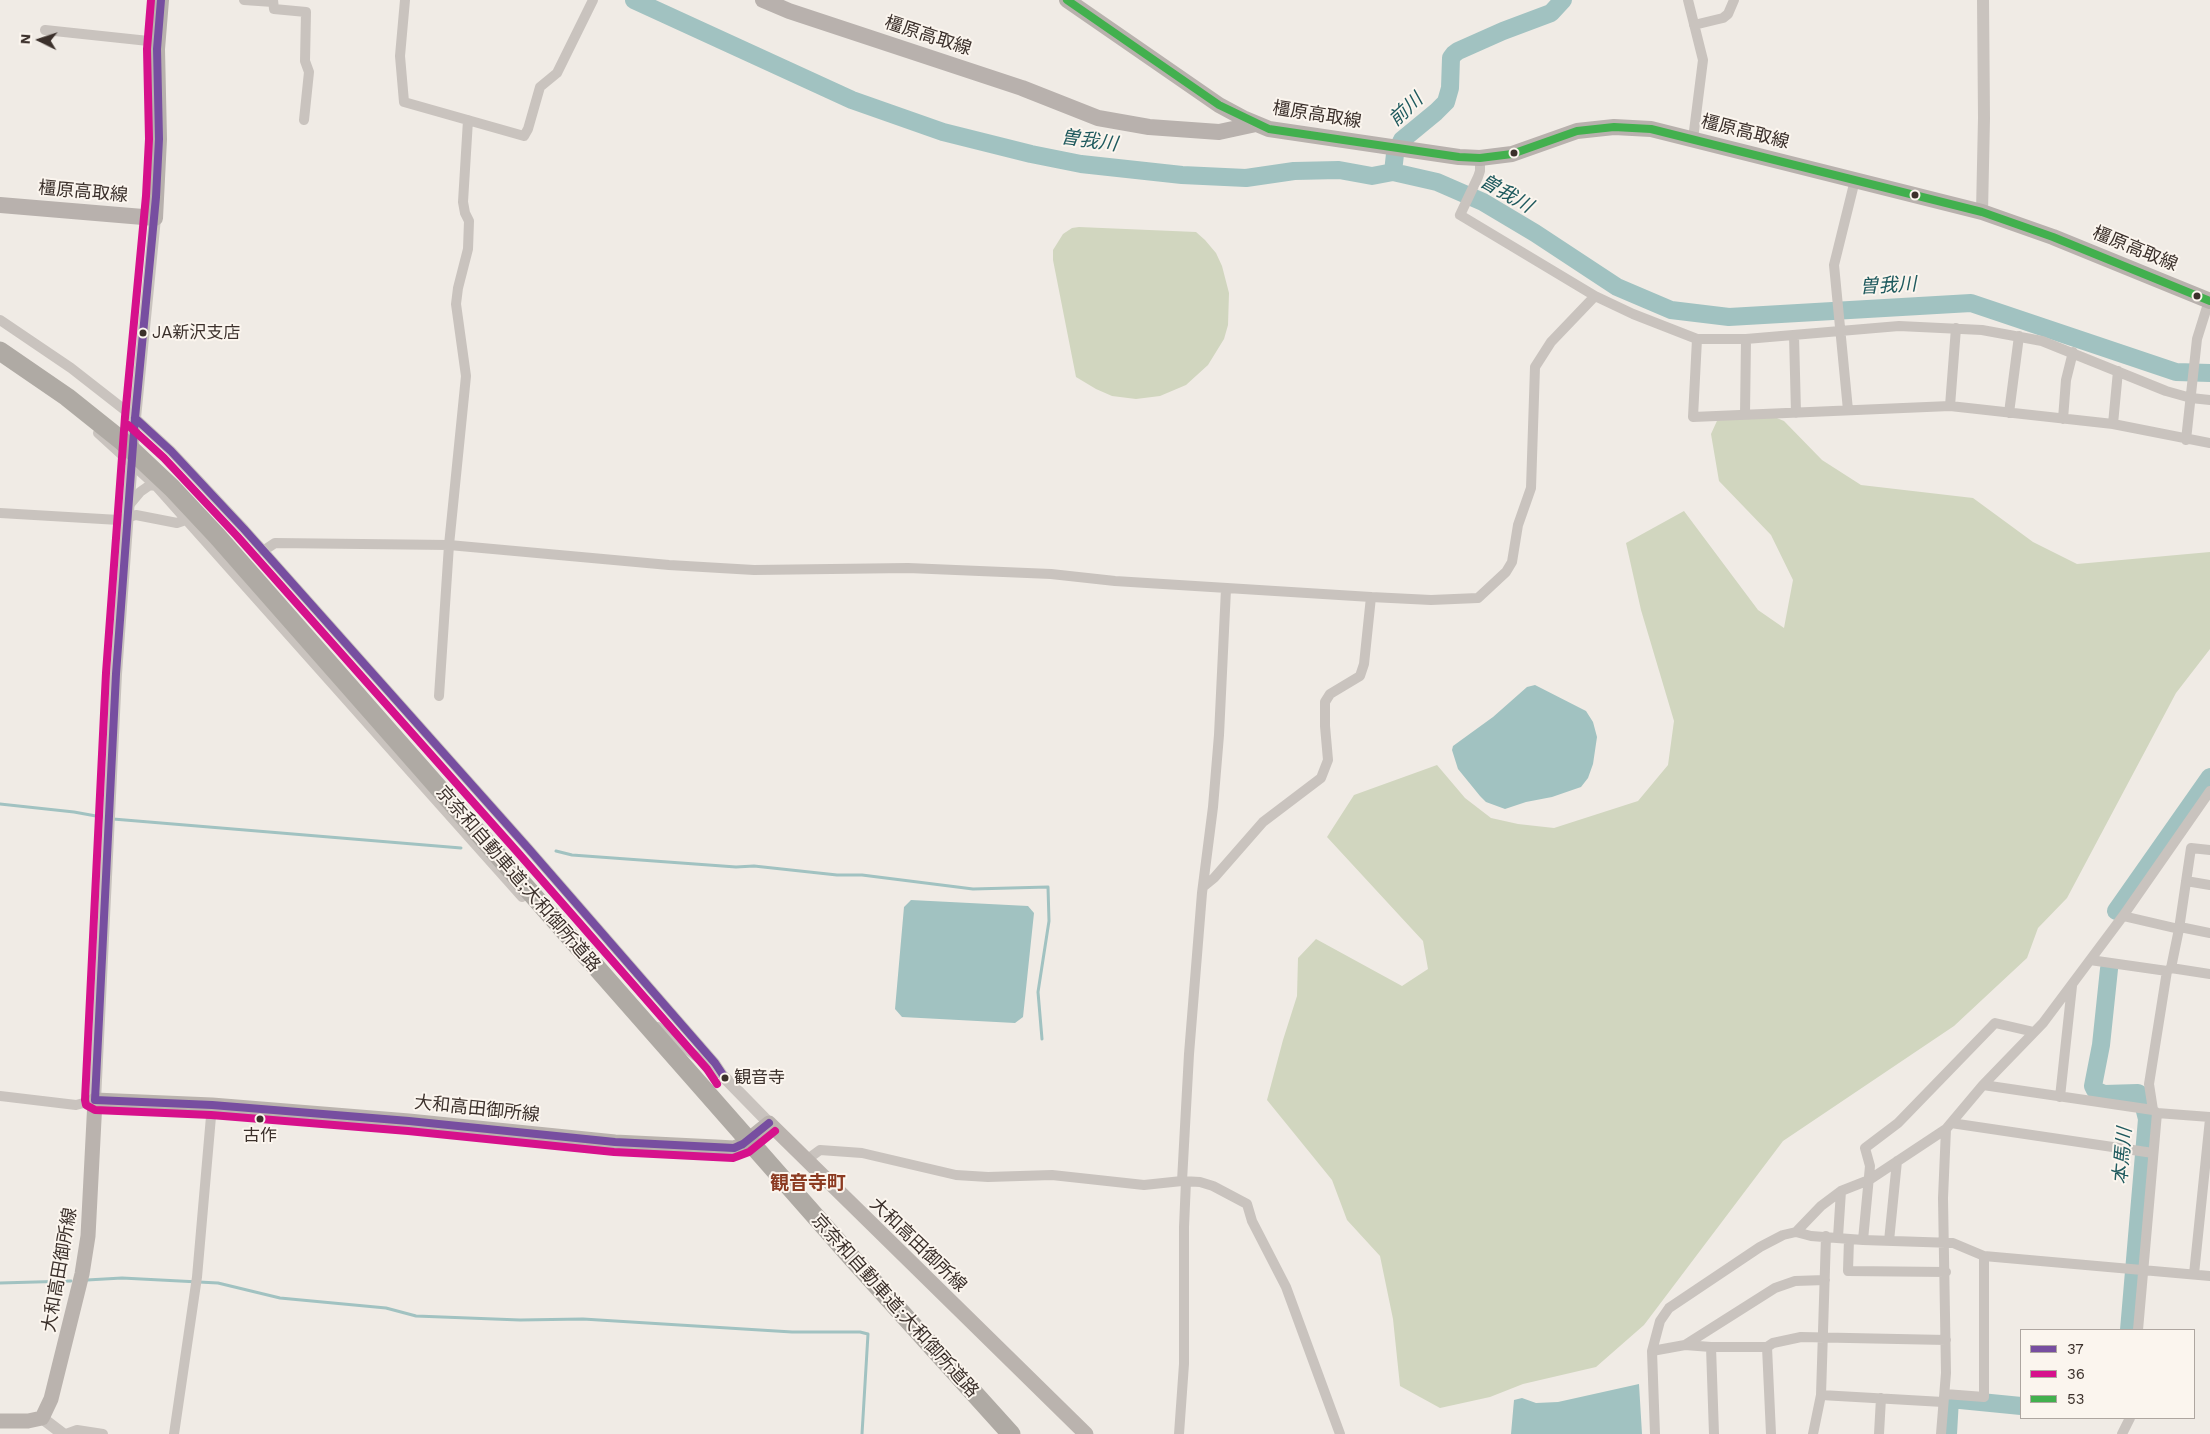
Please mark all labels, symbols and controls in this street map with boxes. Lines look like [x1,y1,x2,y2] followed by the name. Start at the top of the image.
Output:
[882,12,974,60] street label: 橿原高取線
[15,15,65,65] north arrow
[17,33,33,45] text: N
[1384,89,1428,131] water label: 前川
[1271,97,1363,133] street label: 橿原高取線
[1699,111,1791,153] street label: 橿原高取線
[1059,126,1119,156] water label: 曽我川
[1509,148,1519,158] unlabelled marker
[1476,170,1536,218] water label: 曽我川
[37,177,129,207] street label: 橿原高取線
[1910,190,1920,200] unlabelled marker
[2089,222,2181,276] street label: 橿原高取線
[1859,273,1917,299] water label: 曽我川
[2192,291,2202,301] unlabelled marker
[152,323,240,343] place label: JA新沢支店
[138,328,148,338] marker: JA新沢支店
[431,782,605,976] street label: 京奈和自動車道;大和御所道路
[734,1068,785,1088] place label: 観音寺
[720,1073,730,1083] marker: 観音寺
[413,1092,541,1126] street label: 大和高田御所線
[255,1114,265,1124] marker: 古作
[243,1126,277,1146] place label: 古作
[2109,1127,2137,1185] water label: 本馬川
[770,1172,846,1194] district label: 観音寺町
[865,1193,971,1297] street label: 大和高田御所線
[38,1206,82,1334] street label: 大和高田御所線
[807,1210,983,1402] street label: 京奈和自動車道;大和御所道路
[2020,1329,2195,1419] legend
[2067,1340,2084,1358] text: 37
[2067,1365,2085,1383] text: 36
[2067,1390,2084,1408] text: 53

